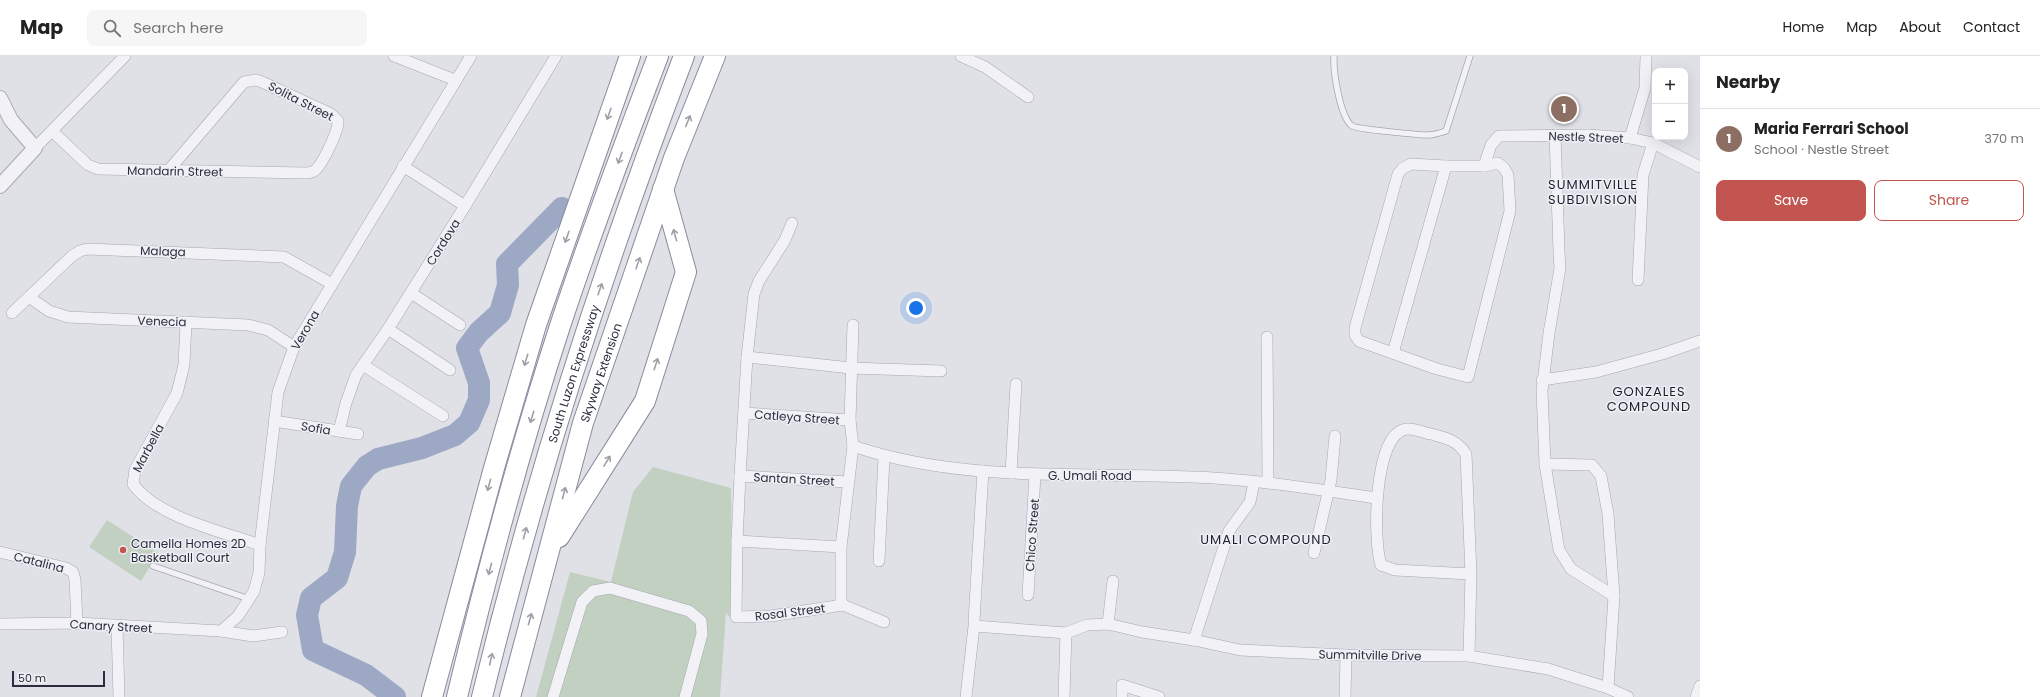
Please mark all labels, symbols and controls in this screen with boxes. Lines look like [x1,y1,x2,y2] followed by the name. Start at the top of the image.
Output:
[87,10,367,46] search box
[20,14,63,41] text: Map
[101,17,123,39] icon: search
[133,17,224,38] text: Search here
[1782,17,1824,37] text: Home
[1846,17,1877,37] text: Map
[1899,17,1941,37] text: About
[1963,17,2020,37] text: Contact
[1652,68,1688,140] map controls
[1652,68,1688,104] button: +
[1716,70,1780,94] text: Nearby
[265,77,337,125] street label: Solita Street
[1551,94,1577,124] pin: 1
[1652,104,1688,140] button: −
[605,108,613,120] one-way arrow
[684,116,692,128] one-way arrow
[1754,118,1909,139] text: Maria Ferrari School
[1548,127,1624,147] street label: Nestle Street
[1727,129,1731,148] text: 1
[1984,129,2024,148] text: 370 m
[1754,140,1889,159] text: School · Nestle Street
[615,151,623,163] one-way arrow
[127,162,223,180] street label: Mandarin Street
[1548,175,1638,209] district label: SUMMITVILLE SUBDIVISION
[1716,180,1866,221] button: Save
[1874,180,2024,221] button: Share
[422,215,464,269] street label: Cordova
[671,228,679,241] one-way arrow
[562,231,570,243] one-way arrow
[140,242,186,260] street label: Malaga
[635,256,642,269] one-way arrow
[597,282,604,295] one-way arrow
[906,298,926,318] your location
[543,302,603,445] street label: South Luzon Expressway
[287,307,323,353] street label: Verona
[137,312,187,330] street label: Venecia
[575,321,625,424] street label: Skyway Extension
[522,354,529,367] one-way arrow
[653,358,661,370] one-way arrow
[1607,382,1691,416] district label: GONZALES COMPOUND
[754,406,840,428] street label: Catleya Street
[528,410,535,423] one-way arrow
[300,417,332,439] street label: Sofia
[128,421,168,475] street label: Marbella
[603,455,611,467] one-way arrow
[1048,467,1132,484] street label: G. Umali Road
[753,468,835,490] street label: Santan Street
[485,478,492,491] one-way arrow
[561,487,569,500] one-way arrow
[1021,498,1043,572] street label: Chico Street
[521,527,529,540] one-way arrow
[1200,530,1332,549] district label: UMALI COMPOUND
[131,535,246,566] place label: Camella Homes 2D Basketball Court
[118,545,128,555] marker: Camella Homes 2D Basketball Court
[12,548,66,576] street label: Catalina
[486,562,493,575] one-way arrow
[754,599,826,625] street label: Rosal Street
[527,612,534,625] one-way arrow
[69,615,153,637] street label: Canary Street
[1318,646,1422,664] street label: Summitville Drive
[488,653,496,666] one-way arrow
[12,669,105,688] scale bar
[18,670,46,686] text: 50 m

